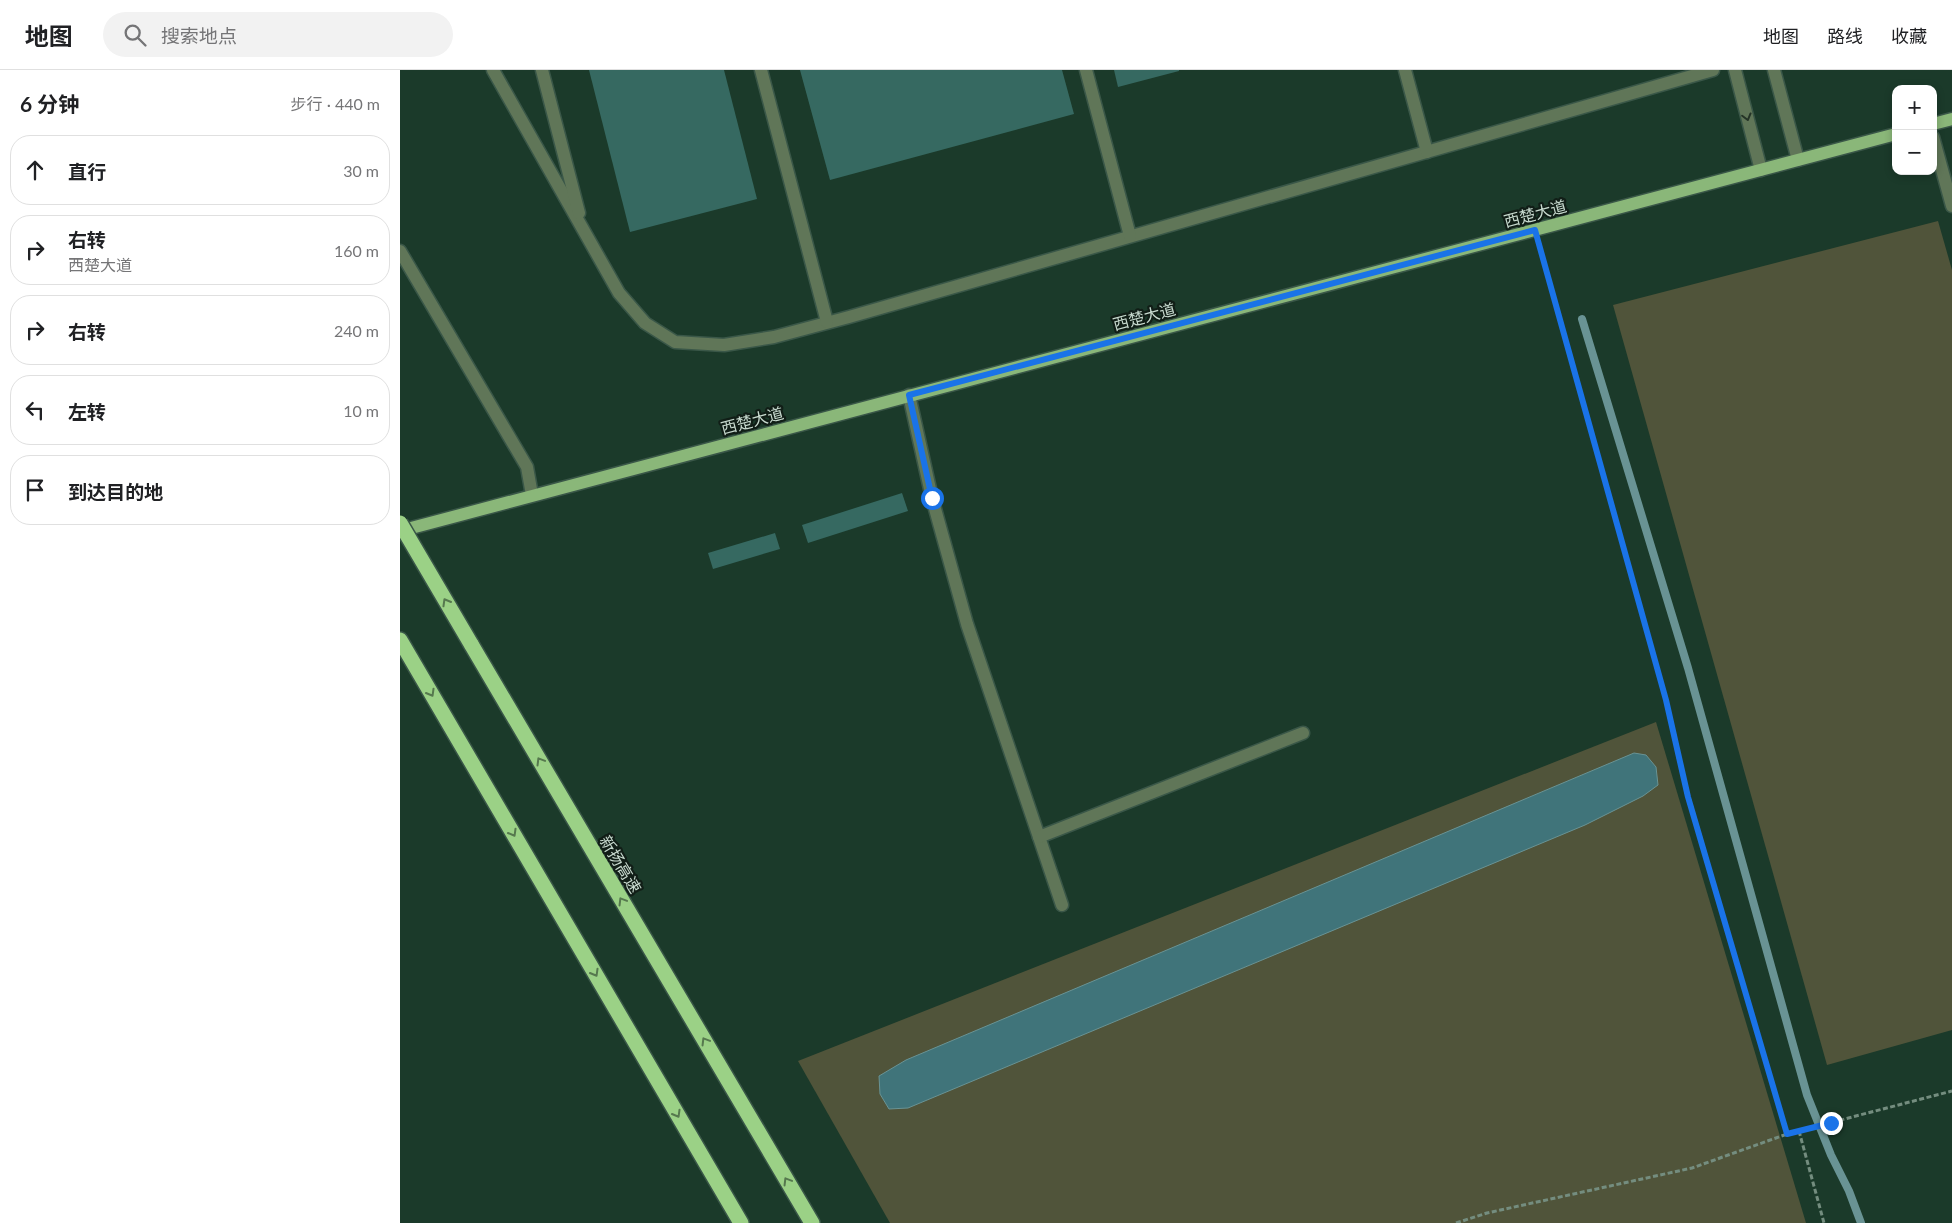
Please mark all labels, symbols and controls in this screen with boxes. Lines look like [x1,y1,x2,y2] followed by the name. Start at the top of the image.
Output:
[103,12,453,57] search box
[25,21,73,50] text: 地图
[121,21,149,49] icon: search
[161,24,237,47] text: 搜索地点
[1763,25,1799,47] text: 地图
[1827,25,1863,47] text: 路线
[1891,25,1927,47] text: 收藏
[1892,85,1937,175] map controls
[1892,85,1937,130] button: +
[20,91,79,116] text: 6 分钟
[291,94,380,113] text: 步行 · 440 m
[1741,113,1752,122] one-way arrow
[1892,130,1937,175] button: −
[21,156,49,184] icon: ahead
[68,160,106,183] text: 直行
[343,161,379,180] text: 30 m
[1502,196,1568,230] street label: 西楚大道
[68,228,106,251] text: 右转
[21,236,49,264] icon: right
[334,241,379,260] text: 160 m
[68,255,132,274] text: 西楚大道
[1111,299,1177,333] street label: 西楚大道
[21,316,49,344] icon: right
[68,320,106,343] text: 右转
[334,321,379,340] text: 240 m
[21,396,49,424] icon: left
[68,400,106,423] text: 左转
[343,401,379,420] text: 10 m
[719,403,785,437] street label: 西楚大道
[21,476,49,504] icon: arrive
[68,480,163,503] text: 到达目的地
[921,487,944,510] route start
[443,599,453,608] one-way arrow
[424,687,434,696] one-way arrow
[536,757,546,766] one-way arrow
[506,828,516,837] one-way arrow
[596,832,646,896] street label: 新扬高速
[619,897,629,906] one-way arrow
[588,968,598,977] one-way arrow
[701,1037,711,1046] one-way arrow
[670,1108,680,1117] one-way arrow
[1820,1112,1843,1135] route end
[784,1177,794,1186] one-way arrow

